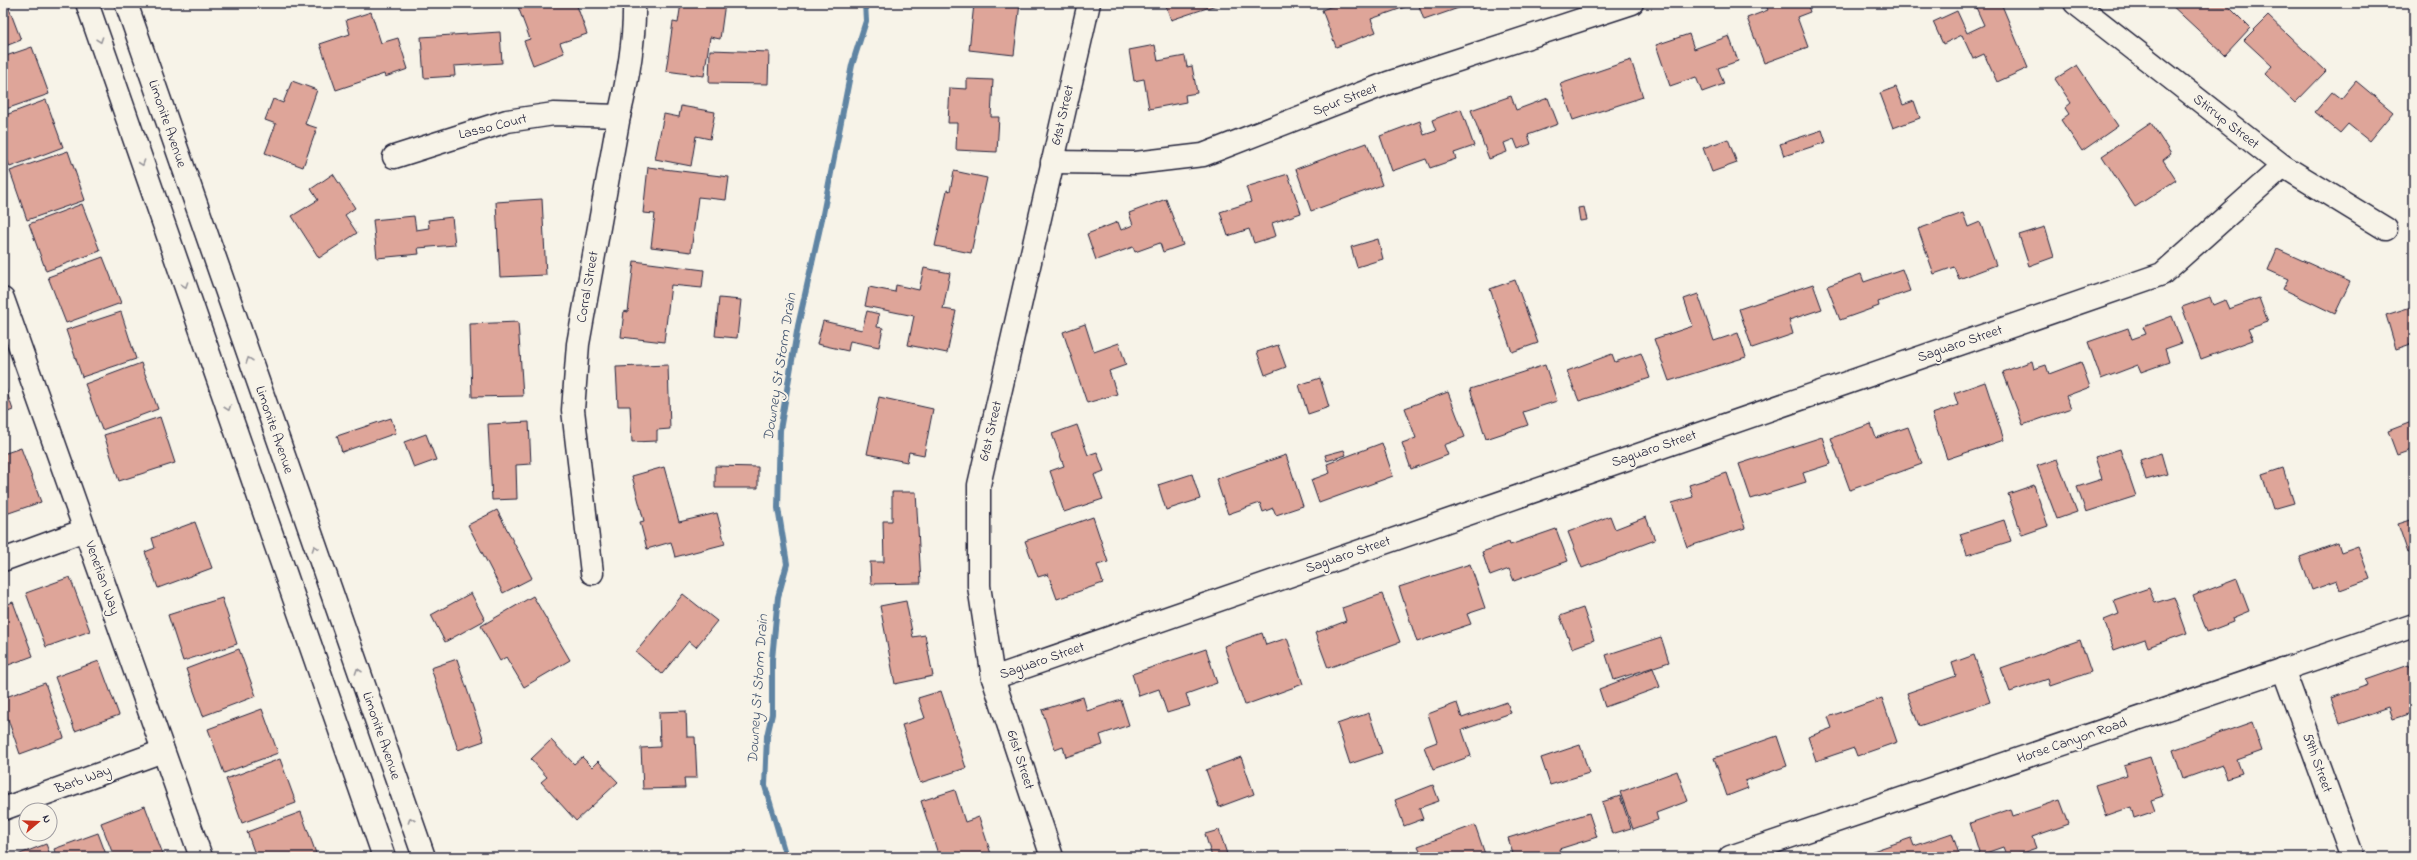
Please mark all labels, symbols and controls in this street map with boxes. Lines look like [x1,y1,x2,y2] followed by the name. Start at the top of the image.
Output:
[95,36,103,43] one-way arrow
[142,77,192,171] street label: Limonite Avenue
[1310,78,1381,122] street label: Spur Street
[1046,83,1080,147] street label: 61st Street
[2188,89,2264,155] street label: Stirrup Street
[457,108,530,146] street label: Lasso Court
[138,159,146,166] one-way arrow
[571,249,605,324] street label: Corral Street
[180,282,189,289] one-way arrow
[757,291,804,443] water label: Downey St Storm Drain
[1915,320,2006,369] street label: Saguaro Street
[245,356,254,363] one-way arrow
[249,383,299,477] street label: Limonite Avenue
[974,399,1008,463] street label: 61st Street
[223,405,232,412] one-way arrow
[1609,425,1700,474] street label: Saguaro Street
[1303,531,1394,580] street label: Saguaro Street
[78,537,125,619] street label: Venetian Way
[312,545,320,552] one-way arrow
[742,613,775,764] water label: Downey St Storm Drain
[997,637,1088,686] street label: Saguaro Street
[355,668,363,675] one-way arrow
[356,689,406,783] street label: Limonite Avenue
[2014,712,2130,771] street label: Horse Canyon Road
[1001,728,1040,793] street label: 61st Street
[2296,730,2338,796] street label: 59th Street
[51,760,115,801] street label: Barb Way
[18,802,58,842] north arrow
[38,813,55,825] text: N
[407,817,415,824] one-way arrow

